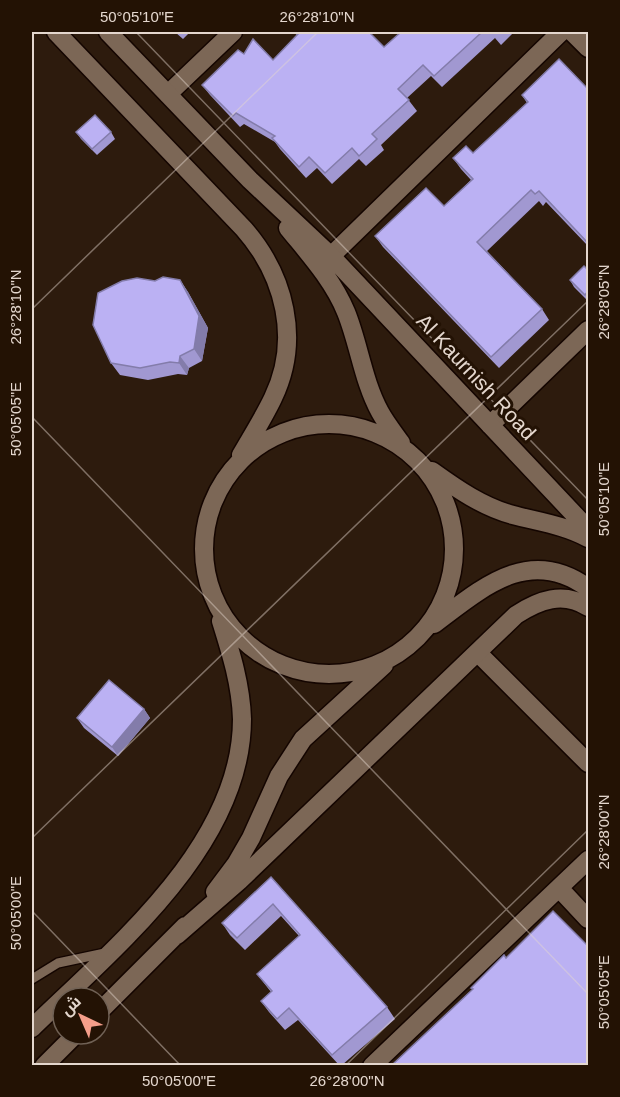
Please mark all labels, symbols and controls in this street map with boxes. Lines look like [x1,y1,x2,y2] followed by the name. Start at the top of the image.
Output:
[100,8,174,25] text: 50°05'10"E
[279,8,355,25] text: 26°28'10"N
[595,264,612,340] text: 26°28'05"N
[7,269,24,345] text: 26°28'10"N
[412,309,541,444] street label: Al Kaurnish Road
[7,382,24,456] text: 50°05'05"E
[595,462,612,536] text: 50°05'10"E
[595,794,612,870] text: 26°28'00"N
[7,876,24,950] text: 50°05'00"E
[595,955,612,1029] text: 50°05'05"E
[51,986,111,1046] north arrow
[58,992,85,1020] text: ش
[142,1072,216,1089] text: 50°05'00"E
[309,1072,385,1089] text: 26°28'00"N

